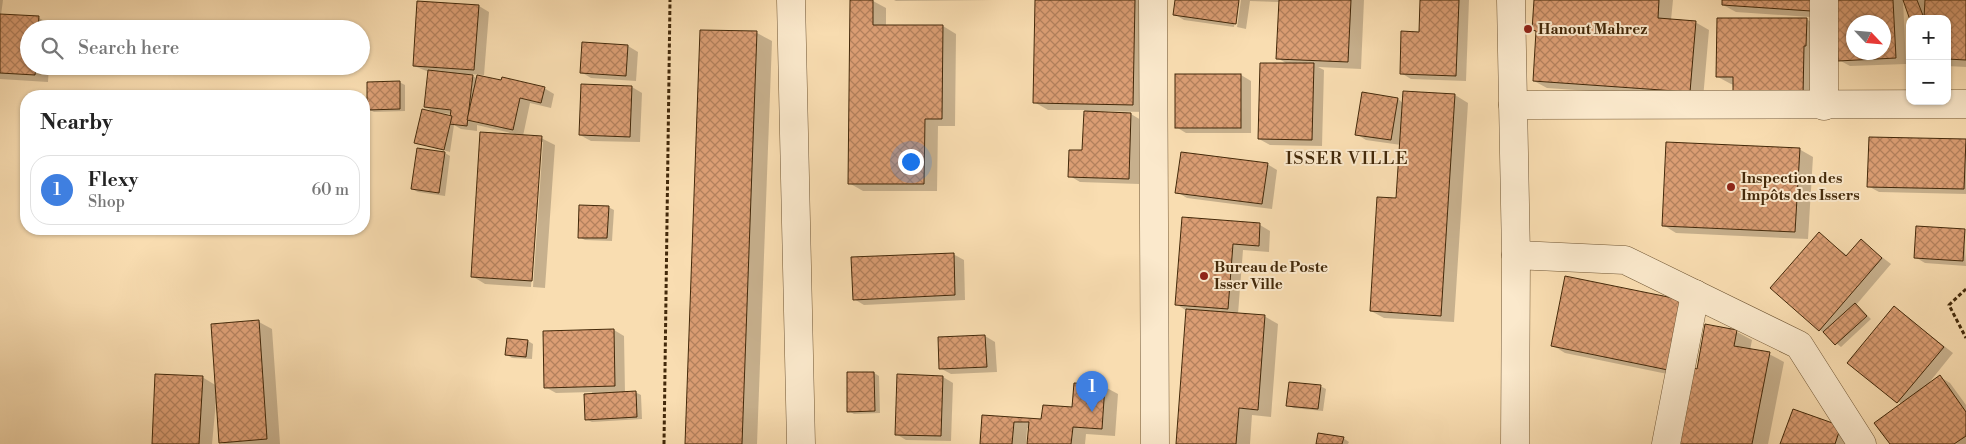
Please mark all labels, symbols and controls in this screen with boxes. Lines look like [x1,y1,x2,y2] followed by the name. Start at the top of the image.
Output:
[1846,15,1891,60] north arrow
[1906,15,1951,105] map controls
[1906,15,1951,60] button: +
[20,20,370,75] search box
[1538,20,1647,39] place label: Hanout Mahrez
[1522,23,1534,35] marker: Hanout Mahrez
[38,34,66,62] icon: search
[78,36,179,60] text: Search here
[1906,60,1951,105] button: −
[40,110,113,136] text: Nearby
[1285,147,1409,170] district label: ISSER VILLE
[898,149,924,175] your location
[88,168,138,192] text: Flexy
[1741,169,1860,205] place label: Inspection des Impôts des Issers
[53,180,61,200] text: 1
[311,180,349,200] text: 60 m
[1725,181,1737,193] marker: Inspection des Impôts des Issers
[88,192,125,212] text: Shop
[1214,258,1328,294] place label: Bureau de Poste Isser Ville
[1198,270,1210,282] marker: Bureau de Poste Isser Ville
[1076,371,1108,412] pin: 1

